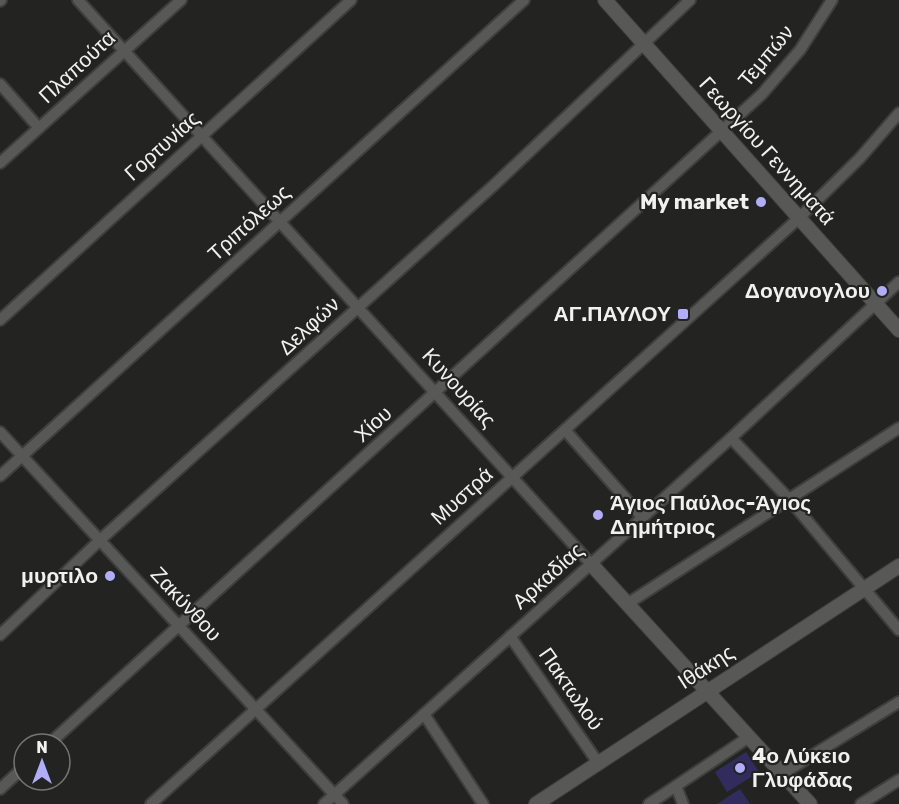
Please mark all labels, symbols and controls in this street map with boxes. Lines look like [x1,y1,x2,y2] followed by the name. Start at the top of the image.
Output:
[733,20,799,92] street label: Τεμπών
[33,25,120,108] street label: Πλαπούτα
[694,71,840,230] street label: Γεωργίου Γεννηματά
[119,106,204,186] street label: Γορτυνίας
[203,179,295,266] street label: Τριπόλεως
[640,189,749,214] place label: My market
[754,195,768,209] marker: My market
[745,278,870,303] place label: Δογανογλου
[875,284,889,298] marker: Δογανογλου
[273,291,344,360] street label: Δελφών
[554,301,671,326] place label: ΑΓ.ΠΑΥΛΟΥ
[676,307,690,321] marker: ΑΓ.ΠΑΥΛΟΥ
[417,343,501,432] street label: Κυνουρίας
[349,400,397,447] street label: Χίου
[426,461,498,530] street label: Μυστρά
[610,490,811,539] place label: Άγιος Παύλος-Άγιος Δημήτριος
[591,508,605,522] marker: Άγιος Παύλος-Άγιος Δημήτριος
[507,537,588,614] street label: Αρκαδίας
[146,561,227,646] street label: Ζακύνθου
[21,563,98,588] place label: μυρτιλο
[103,569,117,583] marker: μυρτιλο
[673,639,739,694] street label: Ιθάκης
[534,643,609,735] street label: Πακτωλού
[12,732,72,792] north arrow
[36,738,48,757] text: N
[752,743,853,792] place label: 4ο Λύκειο Γλυφάδας
[733,761,747,775] marker: 4ο Λύκειο Γλυφάδας

